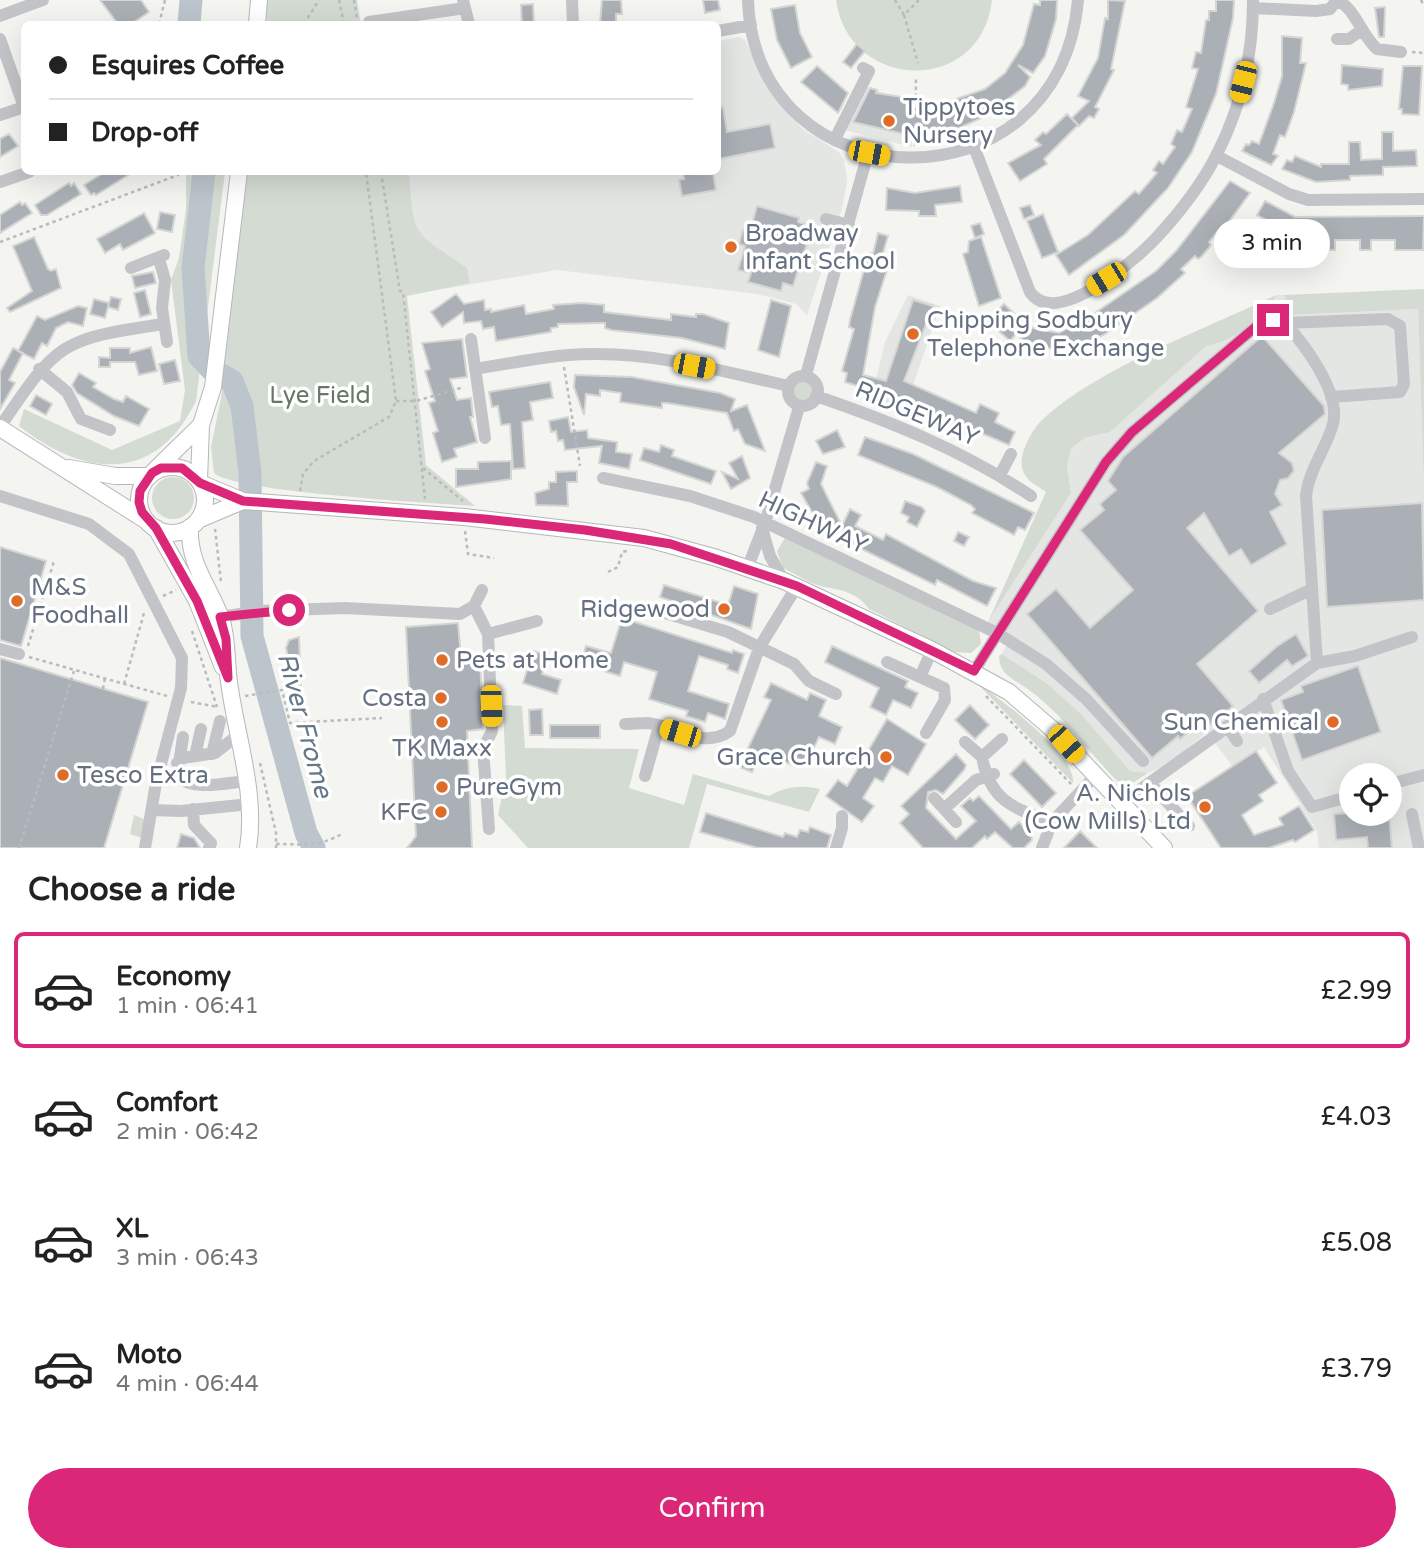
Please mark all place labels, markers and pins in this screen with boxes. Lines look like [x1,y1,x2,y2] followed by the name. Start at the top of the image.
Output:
[903,93,1016,150] place label: Tippytoes Nursery
[881,113,897,129] marker: Tippytoes Nursery
[745,219,895,276] place label: Broadway Infant School
[723,239,739,255] marker: Broadway Infant School
[927,306,1164,363] place label: Chipping Sodbury Telephone Exchange
[905,326,921,342] marker: Chipping Sodbury Telephone Exchange
[31,573,129,630] place label: M&S Foodhall
[9,593,25,609] marker: M&S Foodhall
[580,595,710,624] place label: Ridgewood
[716,601,732,617] marker: Ridgewood
[456,646,609,675] place label: Pets at Home
[434,652,450,668] marker: Pets at Home
[362,684,427,713] place label: Costa
[433,690,449,706] marker: Costa
[1164,708,1319,737] place label: Sun Chemical
[434,714,450,730] marker: TK Maxx
[1325,714,1341,730] marker: Sun Chemical
[392,734,492,763] place label: TK Maxx
[717,743,872,772] place label: Grace Church
[878,749,894,765] marker: Grace Church
[77,761,209,790] place label: Tesco Extra
[55,767,71,783] marker: Tesco Extra
[456,773,562,802] place label: PureGym
[434,779,450,795] marker: PureGym
[1024,779,1191,836] place label: A. Nichols (Cow Mills) Ltd
[380,798,427,827] place label: KFC
[1197,799,1213,815] marker: A. Nichols (Cow Mills) Ltd
[433,804,449,820] marker: KFC

